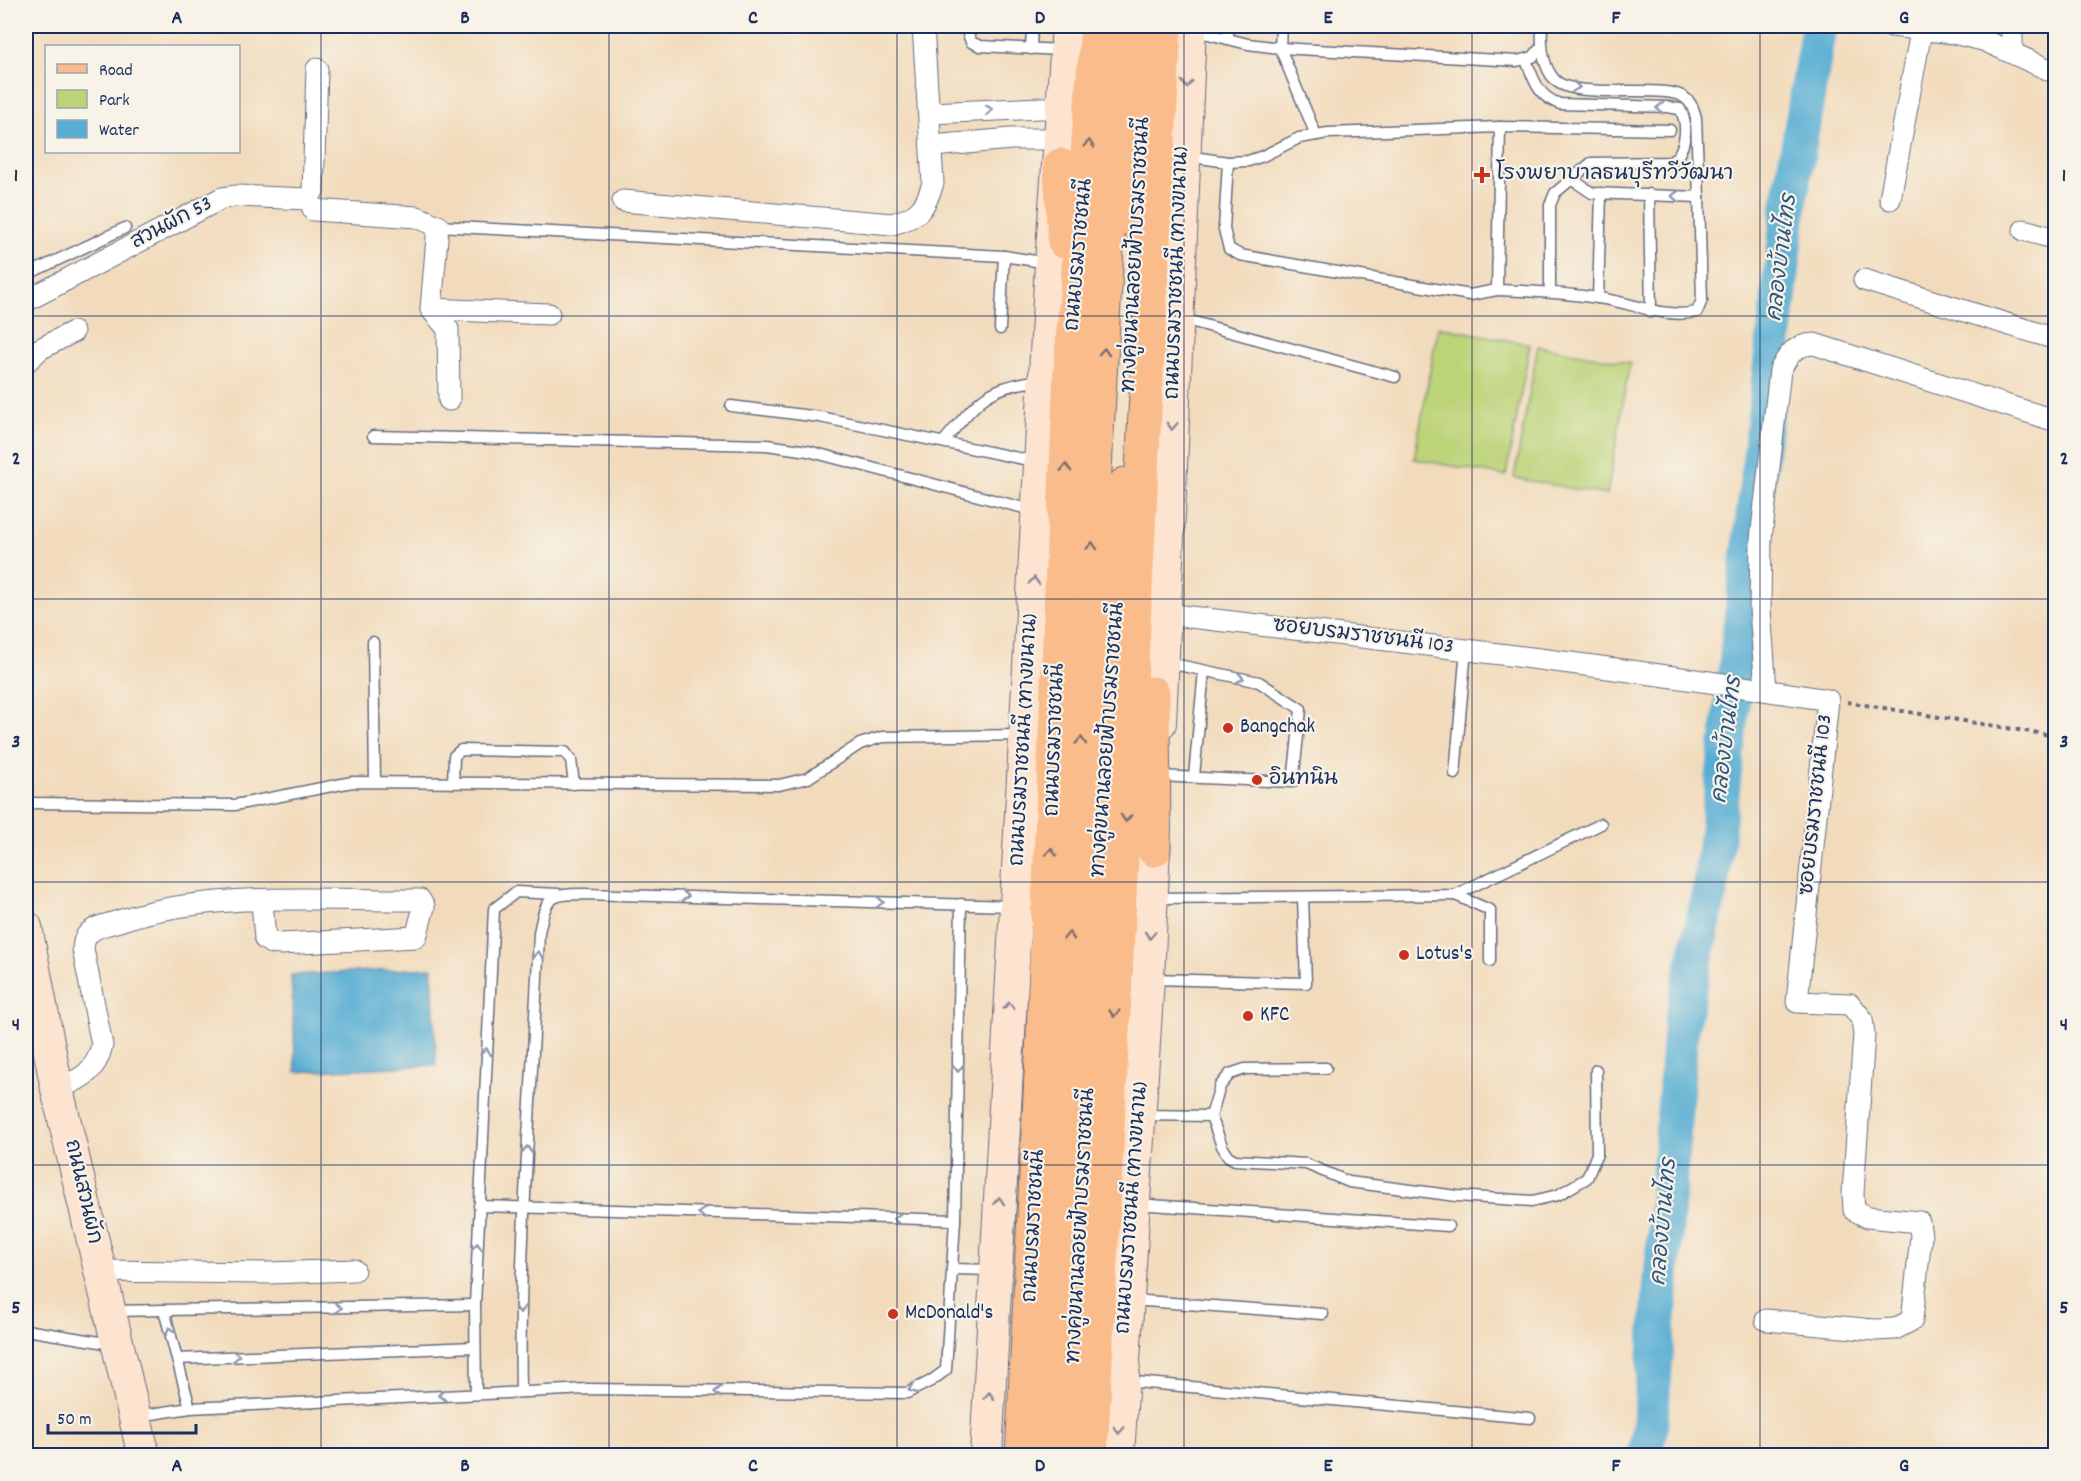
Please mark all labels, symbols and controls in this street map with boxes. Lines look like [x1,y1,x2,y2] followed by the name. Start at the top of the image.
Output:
[172,5,183,33] text: A
[460,5,470,33] text: B
[748,5,758,33] text: C
[1035,5,1046,33] text: D
[1323,5,1333,33] text: E
[1612,5,1622,33] text: F
[1899,5,1909,33] text: G
[45,45,240,153] legend
[99,59,133,84] text: Road
[1180,79,1193,88] one-way arrow
[1571,81,1581,93] one-way arrow
[99,89,130,114] text: Park
[1656,101,1665,114] one-way arrow
[984,103,993,116] one-way arrow
[1113,116,1159,394] street label: ทางคู่ขนานลอยฟ้าบรมราชชนนี
[99,119,139,144] text: Water
[1082,139,1095,148] one-way arrow
[1159,146,1197,400] street label: ถนนบรมราชชนนี (ทางขนาน)
[1496,159,1733,190] place label: โรงพยาบาลธนบุรีทวีวัฒนา
[14,163,18,191] text: 1
[2062,163,2066,191] text: 1
[1473,166,1491,184] marker: โรงพยาบาลธนบุรีทวีวัฒนา
[1058,177,1102,333] street label: ถนนบรมราชชนนี
[1670,189,1679,202] one-way arrow
[126,190,218,258] street label: สวนผัก 53
[1758,190,1806,323] water label: คลองบ้านไทร
[1097,347,1110,356] one-way arrow
[1165,421,1178,430] one-way arrow
[12,446,20,474] text: 2
[2060,446,2068,474] text: 2
[1060,464,1073,473] one-way arrow
[1086,542,1099,551] one-way arrow
[1027,577,1040,586] one-way arrow
[1082,601,1134,879] street label: ทางคู่ขนานลอยฟ้าบรมราชชนนี
[1271,611,1455,663] street label: ซอยบรมราชชนนี 103
[1003,613,1047,867] street label: ถนนบรมราชชนนี (ทางขนาน)
[1038,663,1074,817] street label: ถนนบรมราชชนนี
[1235,671,1245,684] one-way arrow
[1703,672,1751,805] water label: คลองบ้านไทร
[1240,713,1315,743] place label: Bangchak
[1793,713,1841,897] street label: ซอยบรมราชชนนี 103
[1221,721,1235,735] marker: Bangchak
[12,729,20,757] text: 3
[2060,729,2068,757] text: 3
[1074,736,1087,745] one-way arrow
[1269,765,1338,795] place label: อินทนิน
[1250,773,1264,787] marker: อินทนิน
[1119,814,1132,823] one-way arrow
[1045,847,1058,856] one-way arrow
[680,890,689,903] one-way arrow
[875,896,884,908] one-way arrow
[1062,931,1075,940] one-way arrow
[1144,931,1157,940] one-way arrow
[1416,940,1473,970] place label: Lotus's
[1397,948,1411,962] marker: Lotus's
[531,951,544,960] one-way arrow
[1260,1001,1289,1031] place label: KFC
[1003,1002,1016,1011] one-way arrow
[1107,1008,1120,1017] one-way arrow
[1241,1009,1255,1023] marker: KFC
[12,1012,20,1040] text: 4
[2060,1012,2068,1040] text: 4
[479,1048,492,1057] one-way arrow
[952,1063,964,1072] one-way arrow
[1109,1081,1157,1335] street label: ถนนบรมราชชนนี (ทางขนาน)
[1058,1087,1104,1365] street label: ทางคู่ขนานลอยฟ้าบรมราชชนนี
[55,1137,109,1247] street label: ถนนสวนผัก
[520,1145,533,1154] one-way arrow
[1016,1149,1054,1303] street label: ถนนบรมราชชนนี
[1642,1155,1686,1287] water label: คลองบ้านไทร
[993,1197,1006,1206] one-way arrow
[697,1207,706,1219] one-way arrow
[892,1212,901,1225] one-way arrow
[471,1243,484,1252] one-way arrow
[11,1295,21,1323] text: 5
[2059,1295,2069,1323] text: 5
[905,1299,993,1329] place label: McDonald's
[334,1301,343,1314] one-way arrow
[514,1304,526,1313] one-way arrow
[886,1307,900,1321] marker: McDonald's
[165,1326,177,1337] one-way arrow
[231,1350,240,1363] one-way arrow
[907,1382,918,1395] one-way arrow
[713,1385,722,1398] one-way arrow
[437,1389,446,1402] one-way arrow
[982,1391,995,1400] one-way arrow
[48,1397,196,1435] scale bar
[57,1408,92,1433] text: 50 m
[1113,1426,1126,1435] one-way arrow
[172,1453,183,1481] text: A
[460,1453,470,1481] text: B
[748,1453,758,1481] text: C
[1035,1453,1046,1481] text: D
[1323,1453,1333,1481] text: E
[1612,1453,1622,1481] text: F
[1899,1453,1909,1481] text: G

